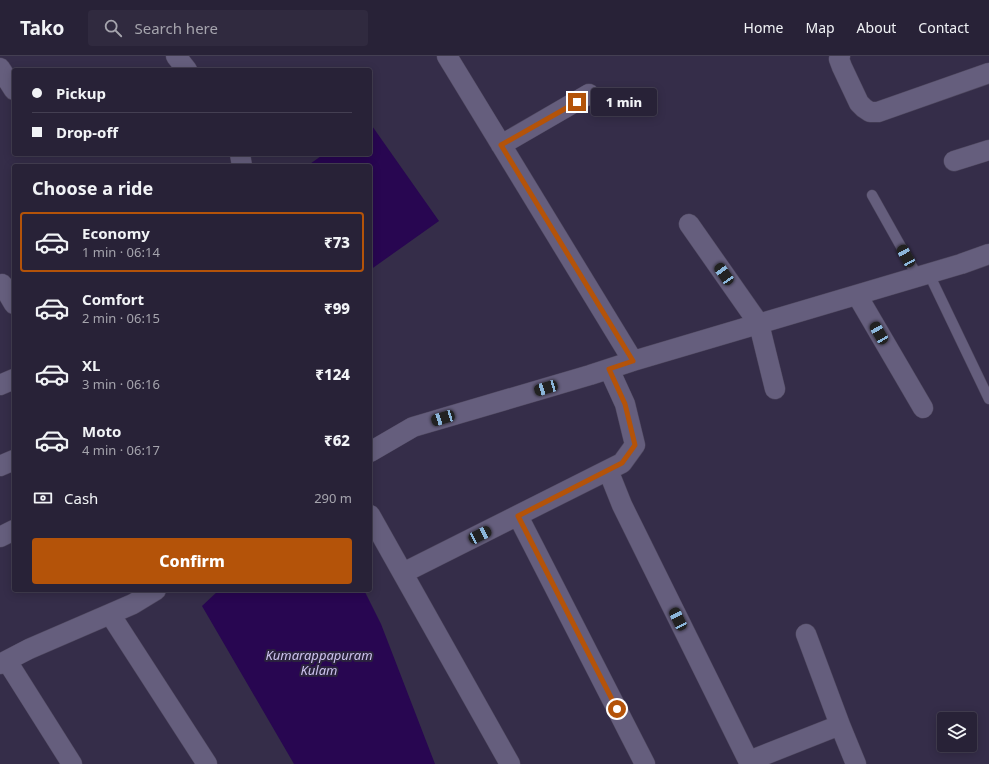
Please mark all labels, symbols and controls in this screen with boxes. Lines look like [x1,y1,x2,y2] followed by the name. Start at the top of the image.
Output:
[88,10,368,46] search box
[20,15,64,41] text: Tako
[102,17,124,39] icon: search
[134,18,218,38] text: Search here
[744,18,783,37] text: Home
[805,18,835,37] text: Map
[857,18,896,37] text: About
[918,18,969,37] text: Contact
[56,83,106,103] text: Pickup
[591,88,657,116] callout: 1 min
[568,93,586,111] route end
[606,93,642,111] text: 1 min
[56,122,118,142] text: Drop-off
[32,176,153,200] text: Choose a ride
[82,223,150,243] text: Economy
[34,224,70,260] icon: car
[324,232,350,252] text: ₹73
[82,243,160,261] text: 1 min · 06:14
[895,243,917,269] car
[712,261,736,287] car
[82,289,144,309] text: Comfort
[34,290,70,326] icon: car
[324,298,350,318] text: ₹99
[82,309,160,327] text: 2 min · 06:15
[868,320,890,346] car
[82,355,100,375] text: XL
[34,356,70,392] icon: car
[315,364,350,384] text: ₹124
[82,375,160,393] text: 3 min · 06:16
[533,379,559,397] car
[430,409,456,427] car
[82,421,121,441] text: Moto
[34,422,70,458] icon: car
[324,430,350,450] text: ₹62
[82,441,160,459] text: 4 min · 06:17
[32,487,54,509] icon: cash
[64,488,98,508] text: Cash
[314,489,352,507] text: 290 m
[467,524,493,546] car
[32,538,352,584] button: Confirm
[667,606,689,632] car
[265,646,373,679] water label: Kumarappapuram Kulam
[608,700,626,718] route start
[937,712,977,752] map controls
[937,712,977,752] button: layers

